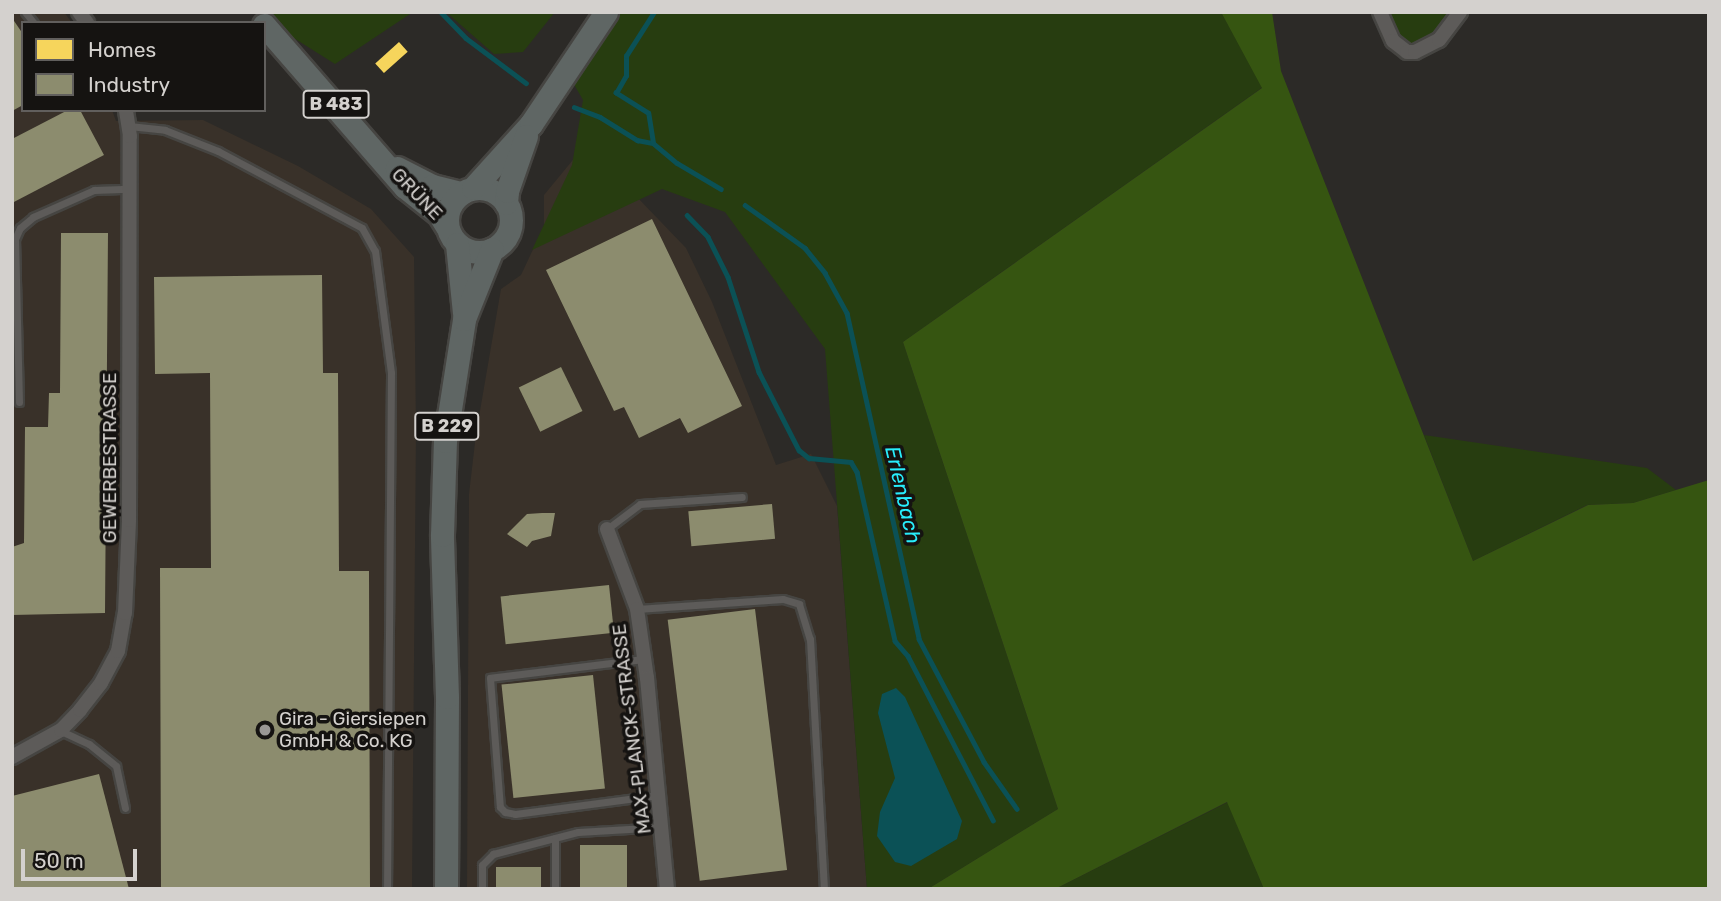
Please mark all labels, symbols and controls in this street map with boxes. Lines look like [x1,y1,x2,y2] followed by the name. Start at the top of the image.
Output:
[21,21,266,112] legend
[88,37,156,62] text: Homes
[88,72,170,97] text: Industry
[301,90,371,119] road number: B 483
[387,163,447,225] street label: GRÜNE
[99,373,121,543] street label: GEWERBESTRASSE
[414,412,480,440] road number: B 229
[880,444,926,546] water label: Erlenbach
[608,623,656,835] street label: MAX-PLANCK-STRASSE
[279,708,426,752] place label: Gira - Giersiepen GmbH & Co. KG
[257,722,273,738] marker: Gira - Giersiepen GmbH & Co. KG
[24,834,140,878] scale bar
[34,848,84,873] text: 50 m

